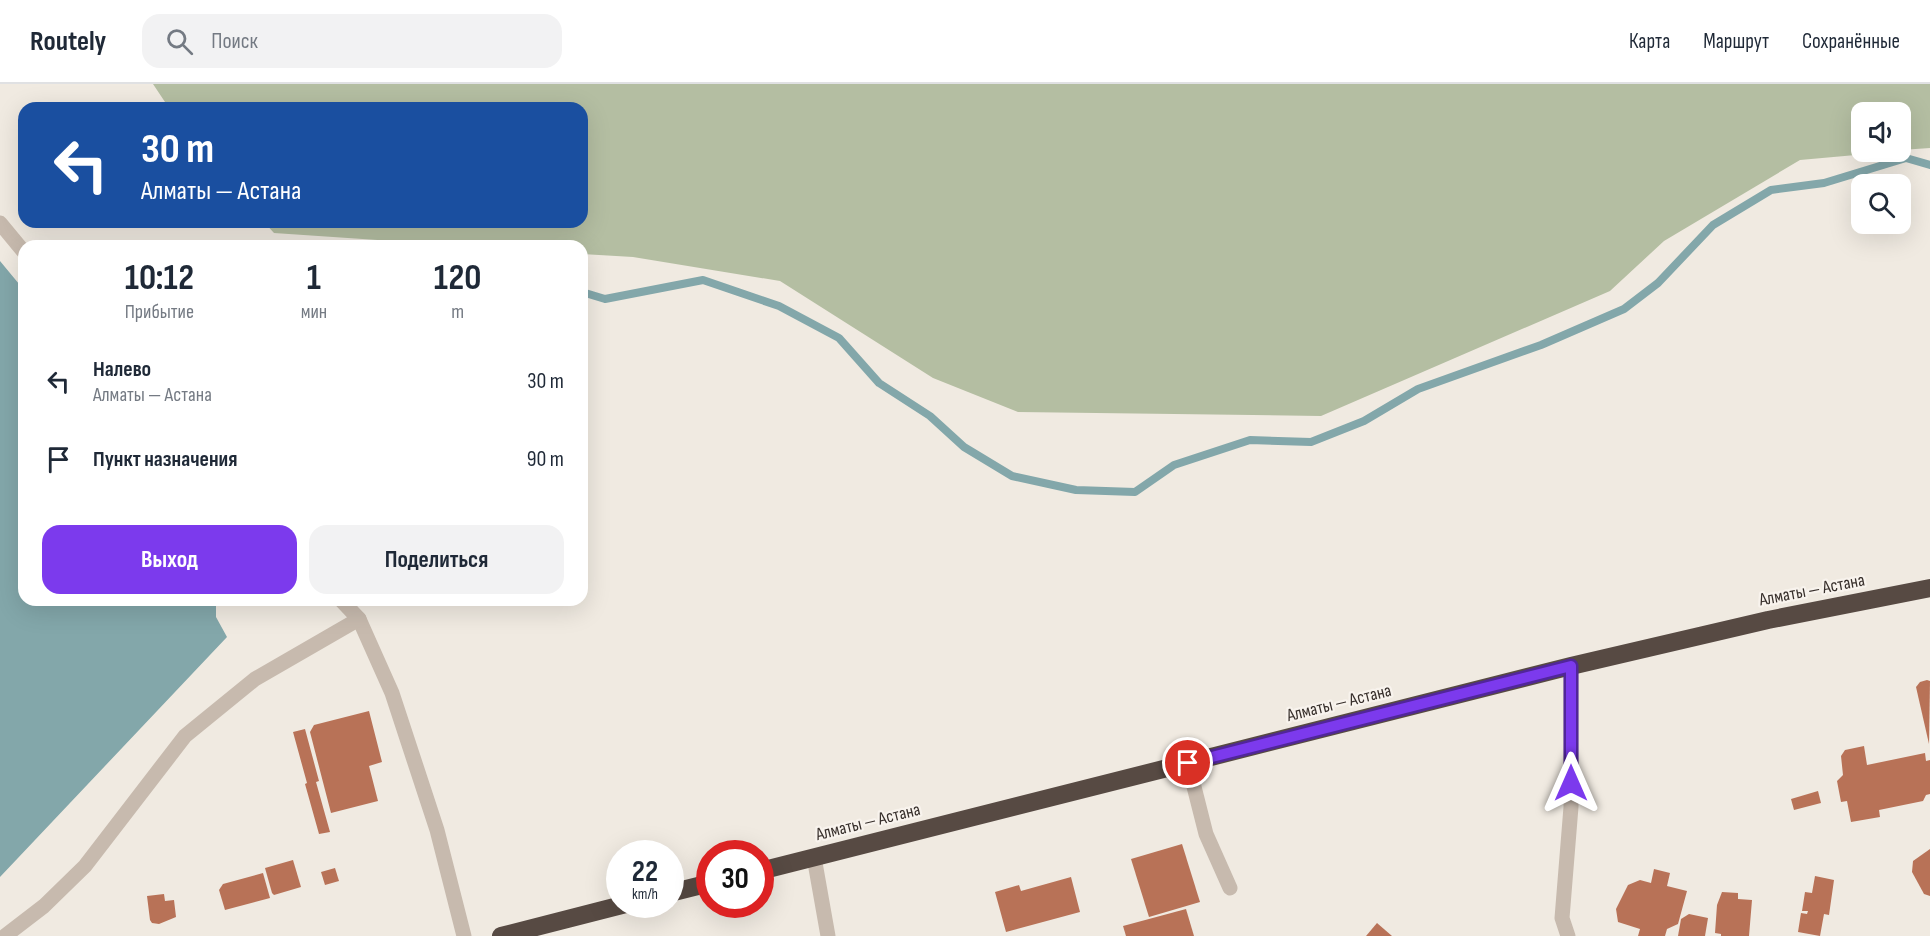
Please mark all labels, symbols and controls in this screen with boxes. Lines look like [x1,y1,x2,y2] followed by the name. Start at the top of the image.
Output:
[142,14,562,68] search box
[30,25,106,58] text: Routely
[163,25,196,58] icon: search
[211,28,258,55] text: Поиск
[1629,29,1670,54] text: Карта
[1703,29,1769,54] text: Маршрут
[1802,29,1900,54] text: Сохранённые
[1851,102,1911,234] map controls
[1851,102,1911,162] button: sound
[141,124,214,175] text: 30 m
[42,126,120,204] icon: left
[1851,174,1911,234] button: search
[141,175,301,207] text: Алматы — Астана
[125,257,194,300] text: 10:12
[307,257,321,300] text: 1
[434,257,481,300] text: 120
[125,300,194,324] text: Прибытие
[301,300,327,324] text: мин
[451,300,464,324] text: m
[93,356,151,383] text: Налево
[42,365,75,398] icon: left
[527,368,564,395] text: 30 m
[93,383,212,407] text: Алматы — Астана
[42,443,75,476] icon: arrive
[93,446,237,473] text: Пункт назначения
[527,446,564,473] text: 90 m
[42,525,297,594] button: Выход
[309,525,564,594] button: Поделиться
[1757,569,1867,611] street label: Алматы — Астана
[1284,680,1393,726] street label: Алматы — Астана
[1162,737,1213,788] pin
[1171,746,1204,779] icon: arrive
[1539,751,1603,815] position arrow
[813,799,922,845] street label: Алматы — Астана
[696,840,774,918] speed limit sign: 30
[632,854,658,890] text: 22
[632,885,658,904] text: km/h

